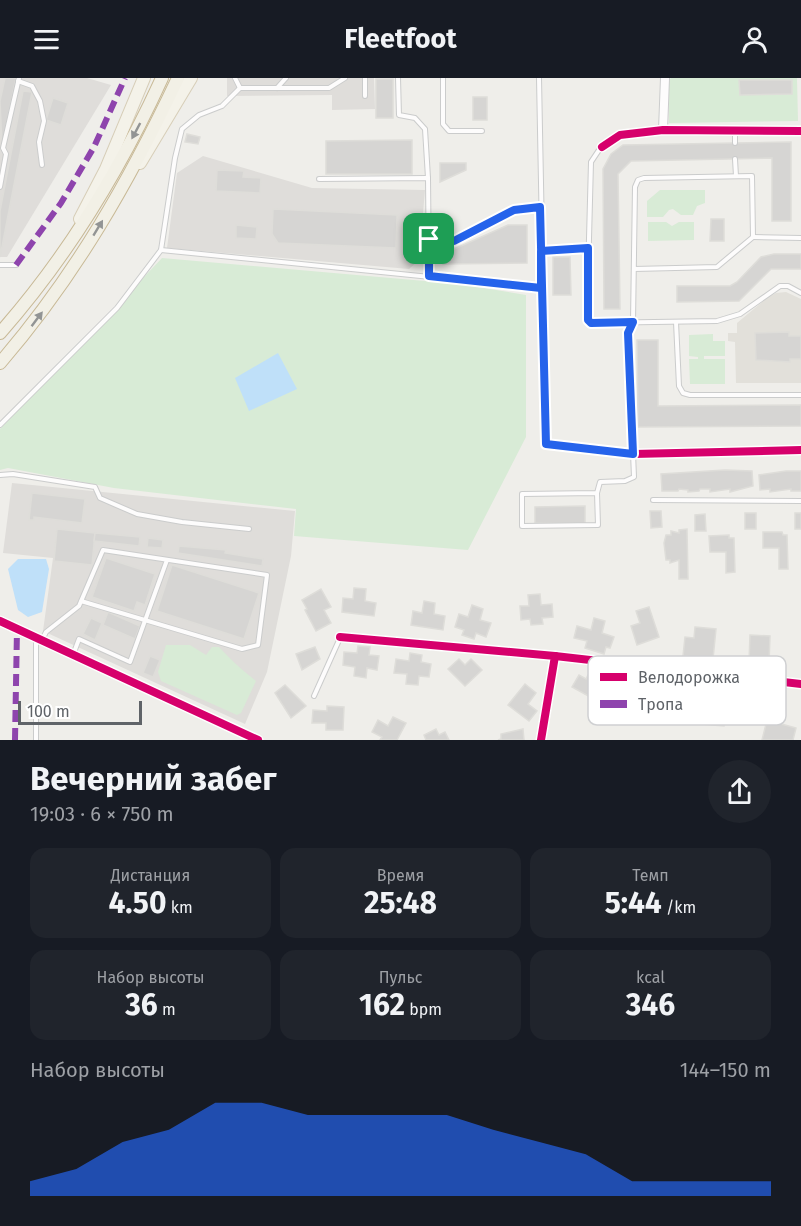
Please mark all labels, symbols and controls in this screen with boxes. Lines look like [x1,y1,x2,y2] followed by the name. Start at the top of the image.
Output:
[30,23,63,56] icon: menu
[344,23,457,55] text: Fleetfoot
[738,23,771,56] icon: person
[131,122,141,139] one-way arrow
[403,213,454,264] pin
[93,220,104,236] one-way arrow
[412,222,445,255] icon: arrive
[31,311,43,327] one-way arrow
[588,656,786,725] legend
[638,668,740,687] text: Велодорожка
[638,695,683,714] text: Тропа
[18,698,142,726] scale bar
[27,702,70,721] text: 100 m
[30,759,276,799] text: Вечерний забег
[708,760,771,823] button: share
[30,802,174,826] text: 19:03 · 6 × 750 m
[111,866,190,885] text: Дистанция
[377,866,424,885] text: Время
[632,866,669,885] text: Темп
[108,885,166,921] text: 4.50
[364,885,437,921] text: 25:48
[605,885,662,921] text: 5:44
[166,898,193,917] text: km
[662,898,696,917] text: /km
[97,968,204,987] text: Набор высоты
[379,968,422,987] text: Пульс
[636,968,665,987] text: kcal
[125,987,158,1023] text: 36
[359,987,405,1023] text: 162
[626,987,675,1023] text: 346
[158,1000,176,1019] text: m
[405,1000,442,1019] text: bpm
[30,1058,165,1082] text: Набор высоты
[680,1058,771,1082] text: 144–150 m

